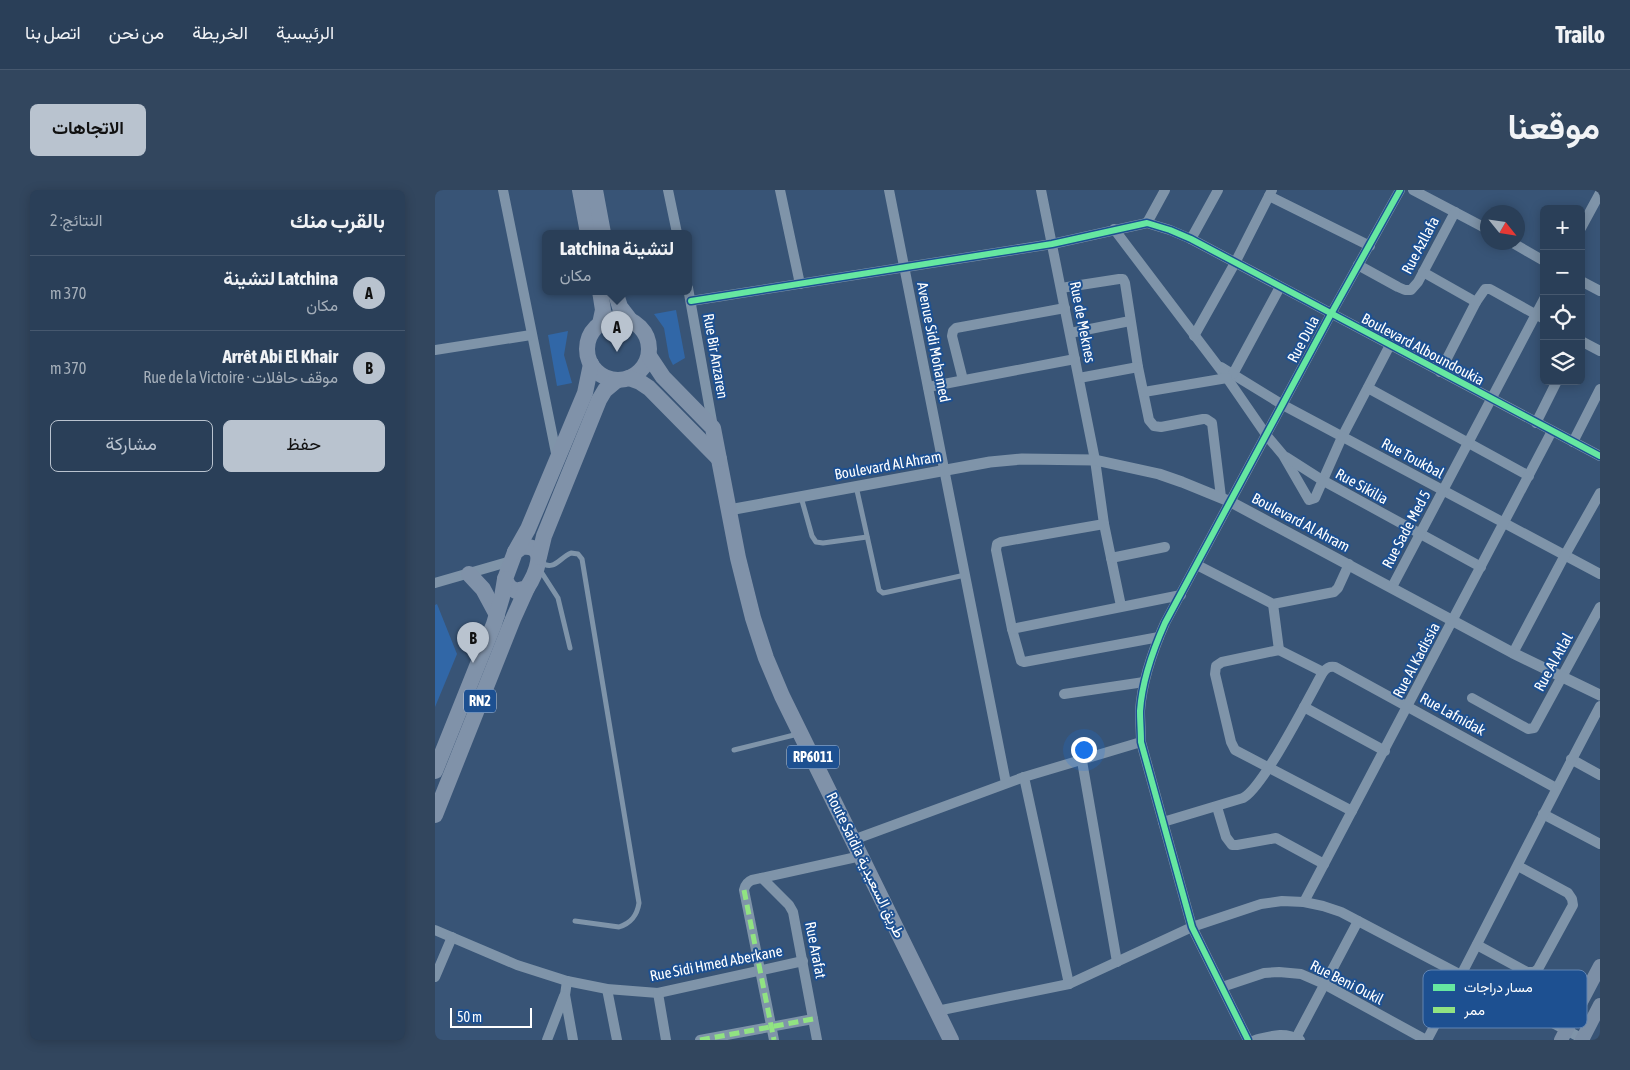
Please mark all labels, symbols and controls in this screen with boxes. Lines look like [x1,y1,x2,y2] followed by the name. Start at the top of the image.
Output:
[1555,21,1605,48] text: Trailo
[25,22,81,43] text: اتصل بنا
[109,22,164,43] text: من نحن
[192,22,248,43] text: الخريطة
[276,22,334,43] text: الرئيسية
[30,104,146,156] button: الاتجاهات
[1507,106,1600,146] text: موقعنا
[1480,205,1525,250] north arrow
[1540,205,1585,385] map controls
[1540,205,1585,250] button: +
[290,208,385,232] text: بالقرب منك
[50,211,103,229] text: النتائج: 2
[1398,213,1442,277] street label: Rue Azllafa
[542,230,692,295] popup
[560,237,674,259] text: Latchina لتشينة
[1540,250,1585,295] button: −
[560,266,591,284] text: مكان
[223,267,338,289] text: Latchina لتشينة
[1067,280,1099,364] street label: Rue de Meknes
[914,281,954,403] street label: Avenue Sidi Mohamed
[50,284,86,302] text: 370 m
[365,284,373,302] text: A
[1540,295,1585,340] button: locate
[306,296,338,314] text: مكان
[1359,309,1487,389] street label: Boulevard Alboundoukia
[601,311,633,352] pin: A
[700,312,732,400] street label: Rue Bir Anzaren
[1284,313,1322,365] street label: Rue Dula
[1540,340,1585,385] button: layers
[222,345,338,367] text: Arrêt Abi El Khair
[50,359,86,377] text: 370 m
[365,359,373,377] text: B
[143,368,338,386] text: موقف حافلات · Rue de la Victoire
[50,420,213,472] button: مشاركة
[223,420,385,472] button: حفظ
[1379,434,1447,482] street label: Rue Toukbal
[833,447,943,483] street label: Boulevard Al Ahram
[1333,465,1391,507] street label: Rue Sikilia
[1378,487,1434,571] street label: Rue Sade Med 5
[1249,489,1353,555] street label: Boulevard Al Ahram
[1389,620,1443,700] street label: Rue Al Kadissia
[457,622,489,663] pin: B
[1530,630,1576,694] street label: Rue Al Atlal
[1417,689,1489,739] street label: Rue Lafnidak
[464,690,496,712] road number: RN2
[1071,737,1097,763] your location
[787,746,839,768] road number: RP6011
[822,789,909,942] street label: Route Saïdia طريق السعيدية
[802,920,830,980] street label: Rue Arafat
[648,942,784,984] street label: Rue Sidi Hmed Aberkane
[1308,956,1386,1008] street label: Rue Beni Oukil
[1423,970,1587,1028] legend
[1464,979,1533,996] text: مسار دراجات
[1463,1002,1485,1019] text: ممر
[450,1005,533,1028] scale bar
[457,1009,482,1025] text: 50 m

